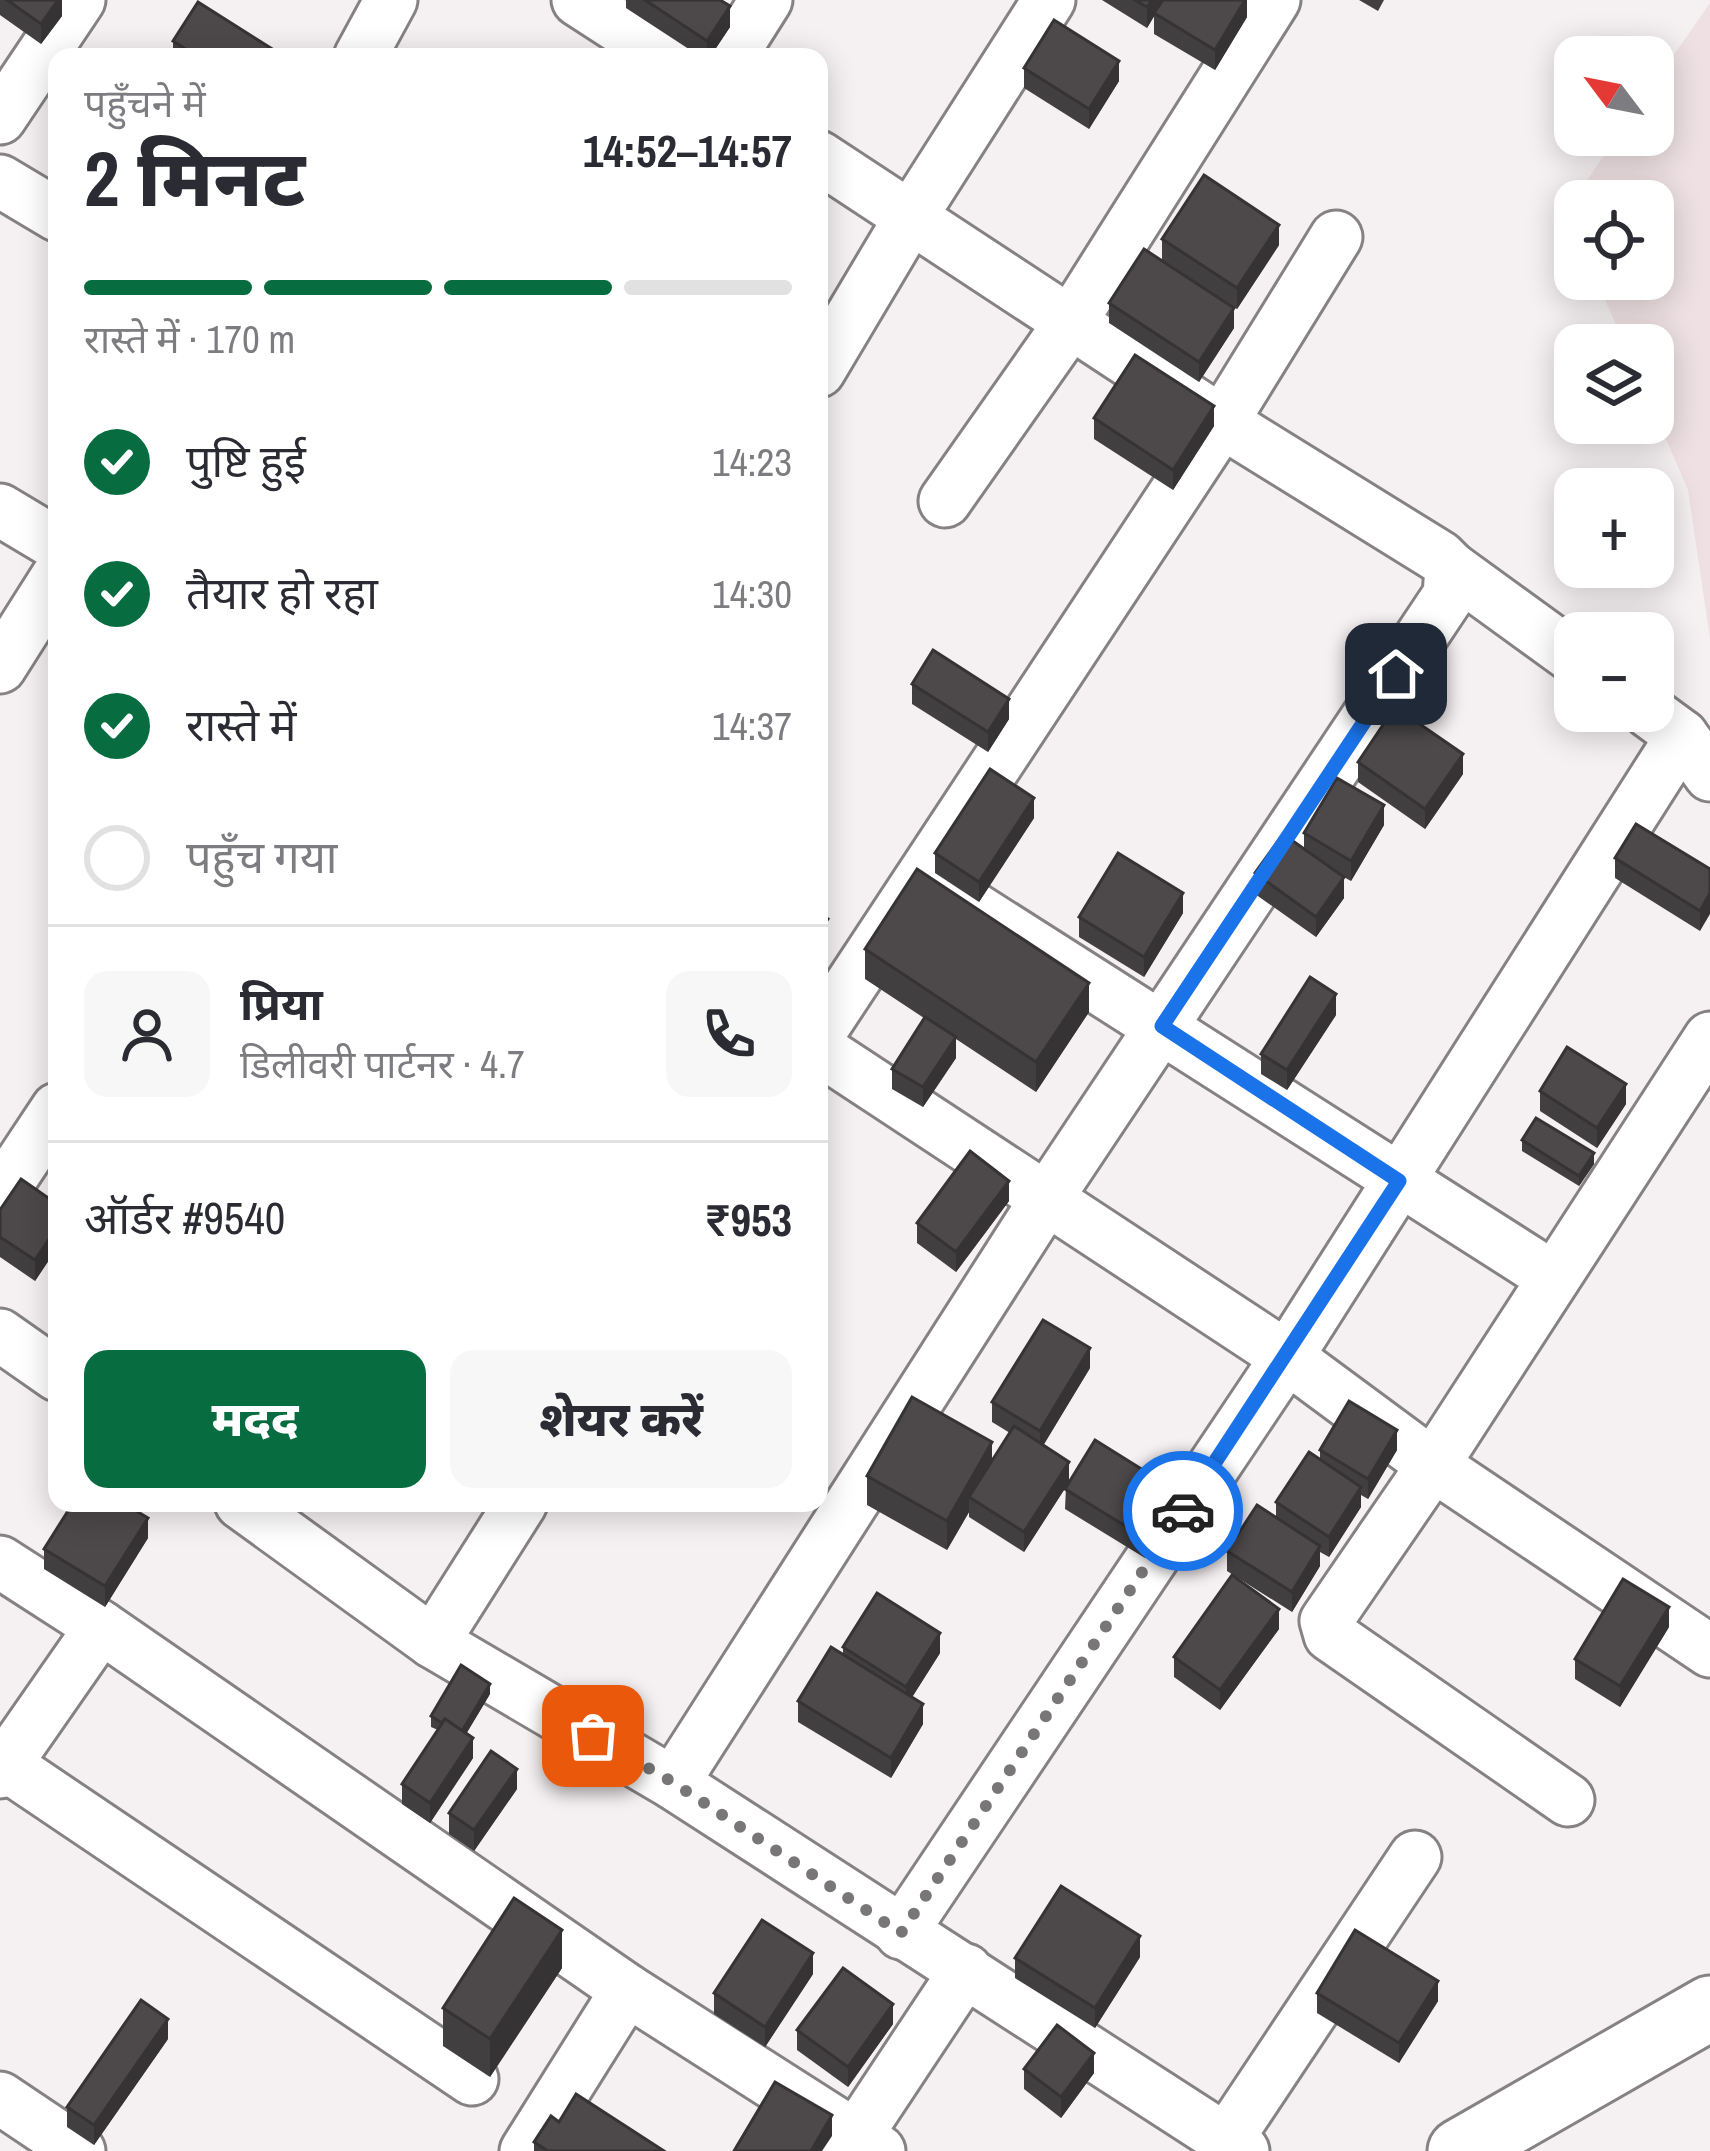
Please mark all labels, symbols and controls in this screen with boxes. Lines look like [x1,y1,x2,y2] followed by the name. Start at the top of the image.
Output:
[1554,36,1674,156] north arrow
[1554,36,1674,732] map controls
[84,77,206,129] text: पहुँचने में
[583,120,792,181] text: 14:52–14:57
[84,125,305,230] text: 2 मिनट
[1554,180,1674,300] button: locate
[84,313,295,365] text: रास्ते में · 170 m
[1554,324,1674,444] button: layers
[84,429,150,495] icon: check
[186,430,306,491] text: पुष्टि हुई
[712,436,792,488] text: 14:23
[1554,468,1674,588] button: +
[84,561,150,627] icon: check
[186,562,378,623] text: तैयार हो रहा
[712,568,792,620] text: 14:30
[1554,612,1674,732] button: −
[1345,623,1447,725] pin
[1363,641,1429,707] icon: home
[84,693,150,759] icon: check
[186,694,296,755] text: रास्ते में
[712,700,792,752] text: 14:37
[186,826,337,887] text: पहुँच गया
[84,971,210,1097] button: person
[666,971,792,1097] button: phone
[240,973,323,1034] text: प्रिया
[240,1038,525,1090] text: डिलीवरी पार्टनर · 4.7
[84,1187,285,1248] text: ऑर्डर #9540
[704,1189,792,1250] text: ₹953
[84,1350,426,1488] button: मदद
[450,1350,792,1488] button: शेयर करें
[1123,1451,1243,1571] courier
[1150,1478,1216,1544] icon: car
[542,1685,644,1787] pin
[560,1703,626,1769] icon: bag

